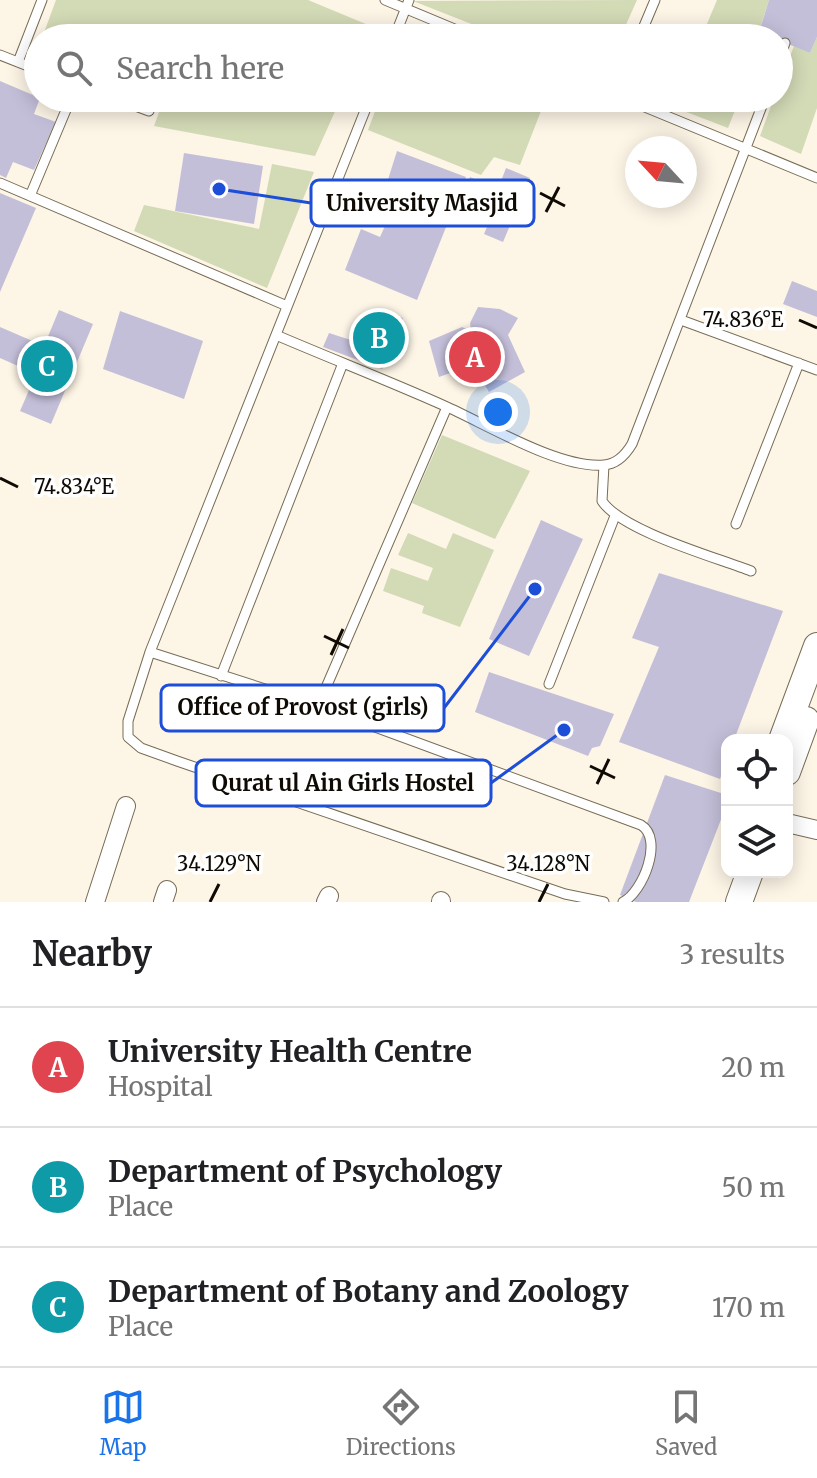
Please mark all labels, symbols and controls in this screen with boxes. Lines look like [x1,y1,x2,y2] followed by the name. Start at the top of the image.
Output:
[24,24,793,112] search box
[52,46,96,90] icon: search
[116,49,284,87] text: Search here
[625,136,697,208] north arrow
[311,180,534,226] callout: University Masjid
[326,189,518,217] text: University Masjid
[703,307,784,332] text: 74.836°E
[353,308,405,368] pin: B
[449,327,501,387] pin: A
[21,336,73,396] pin: C
[478,392,518,432] your location
[34,474,114,499] text: 74.834°E
[161,685,444,731] callout: Office of Provost (girls)
[177,693,429,721] text: Office of Provost (girls)
[721,734,793,878] map controls
[721,734,793,806] button: locate
[196,760,491,806] callout: Qurat ul Ain Girls Hostel
[212,769,474,797] text: Qurat ul Ain Girls Hostel
[721,806,793,878] button: layers
[177,851,261,876] text: 34.129°N
[506,851,590,876] text: 34.128°N
[32,933,152,975] text: Nearby
[680,938,785,971] text: 3 results
[108,1032,472,1070] text: University Health Centre
[49,1051,67,1084] text: A
[721,1051,785,1084] text: 20 m
[108,1070,213,1103] text: Hospital
[108,1152,502,1190] text: Department of Psychology
[49,1171,67,1204] text: B
[721,1171,785,1204] text: 50 m
[108,1190,173,1223] text: Place
[108,1272,629,1310] text: Department of Botany and Zoology
[49,1291,67,1324] text: C
[712,1291,785,1324] text: 170 m
[108,1310,173,1343] text: Place
[100,1385,147,1461] tab: Map
[346,1385,456,1461] tab: Directions
[655,1385,717,1461] tab: Saved

